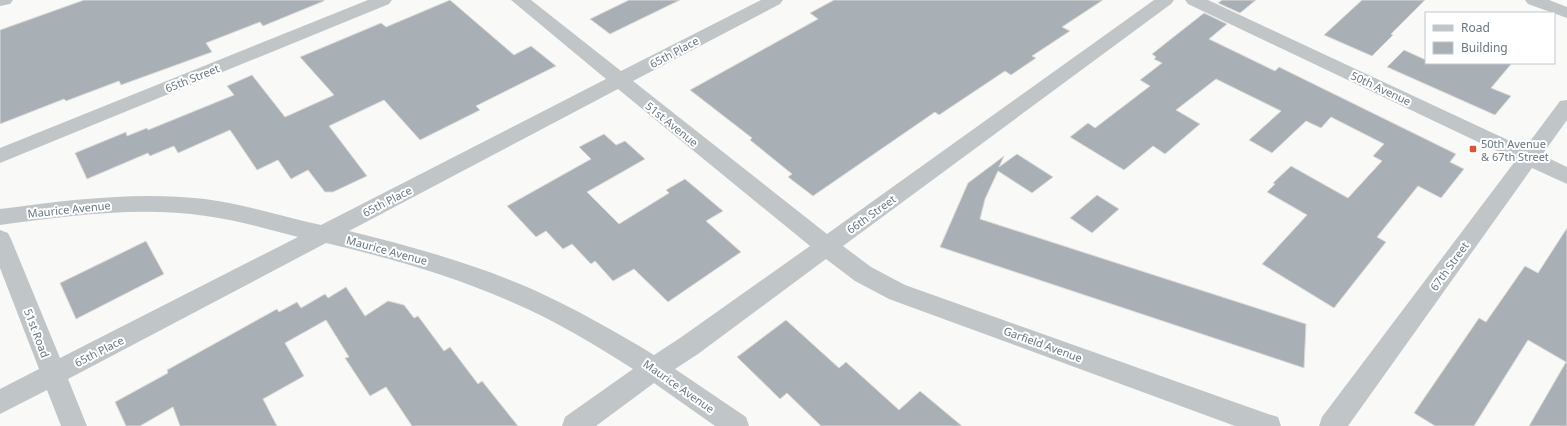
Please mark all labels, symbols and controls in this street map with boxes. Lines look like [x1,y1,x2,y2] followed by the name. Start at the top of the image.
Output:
[1425,12,1555,64] legend
[1461,19,1490,36] text: Road
[647,33,701,71] street label: 65th Place
[1461,39,1508,56] text: Building
[163,60,221,96] street label: 65th Street
[1348,68,1414,108] street label: 50th Avenue
[643,98,701,150] street label: 51st Avenue
[1481,136,1549,164] place label: 50th Avenue & 67th Street
[1468,144,1478,154] marker: 50th Avenue & 67th Street
[360,182,414,220] street label: 65th Place
[844,191,898,237] street label: 66th Street
[27,197,111,221] street label: Maurice Avenue
[345,232,429,268] street label: Maurice Avenue
[1426,239,1472,293] street label: 67th Street
[21,306,53,360] street label: 51st Road
[1002,323,1084,365] street label: Garfield Avenue
[72,332,126,370] street label: 65th Place
[641,356,717,416] street label: Maurice Avenue

